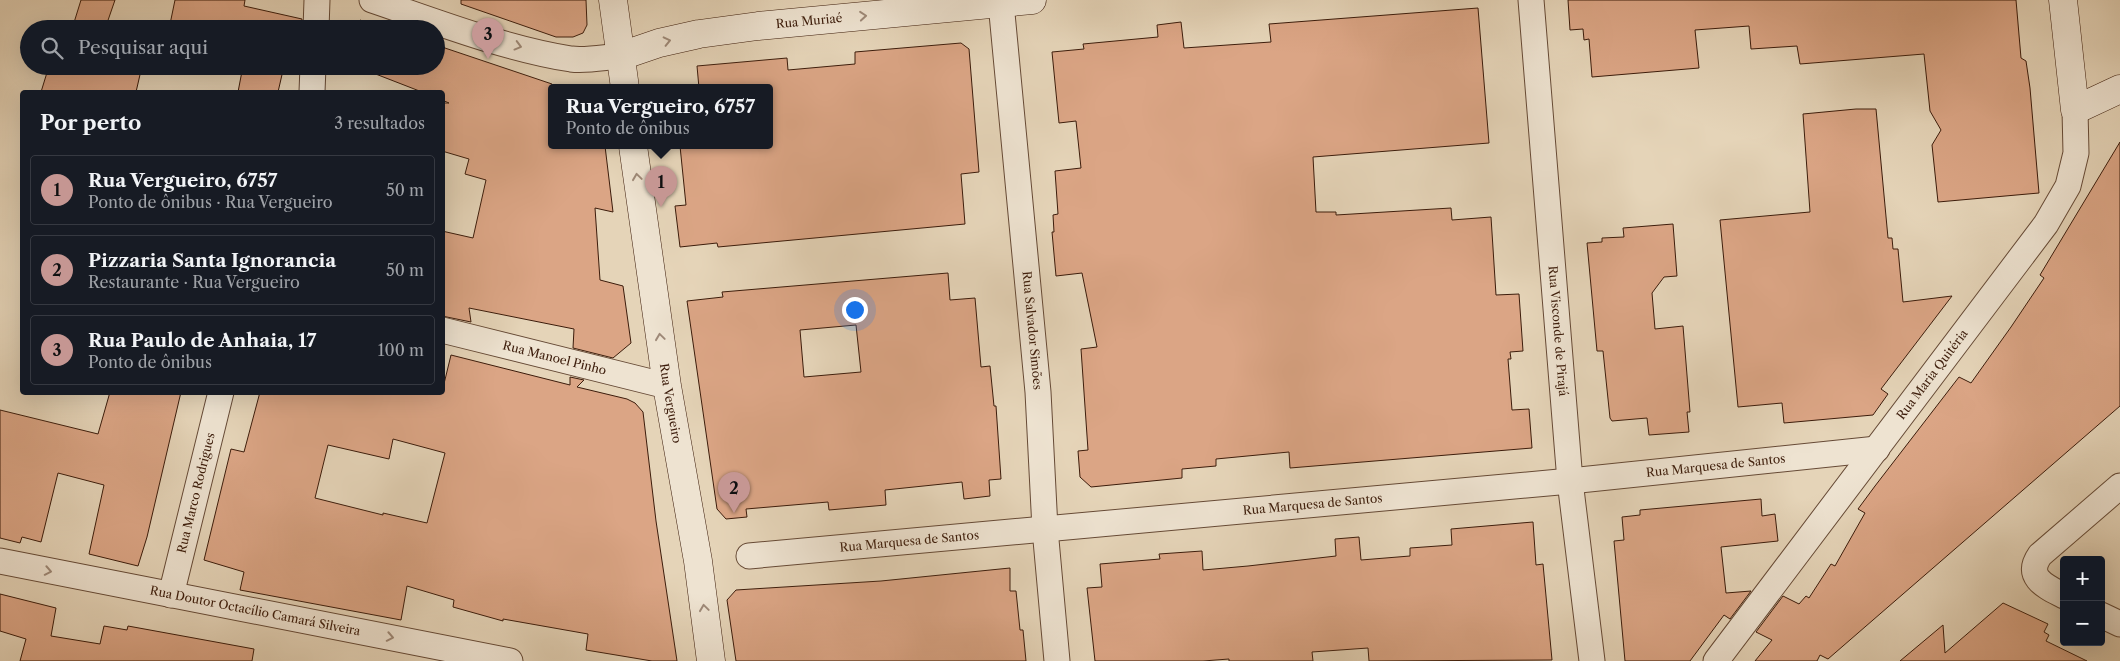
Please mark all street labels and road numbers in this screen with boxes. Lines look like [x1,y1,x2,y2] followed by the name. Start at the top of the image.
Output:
[775,10,843,31] street label: Rua Muriaé
[1546,265,1571,397] street label: Rua Visconde de Pirajá
[1020,270,1046,390] street label: Rua Salvador Simões
[1893,326,1971,422] street label: Rua Maria Quitéria
[501,337,608,378] street label: Rua Manoel Pinho
[657,362,685,444] street label: Rua Vergueiro
[174,431,218,555] street label: Rua Marco Rodrigues
[1645,451,1786,480] street label: Rua Marquesa de Santos
[1242,490,1383,518] street label: Rua Marquesa de Santos
[839,527,980,555] street label: Rua Marquesa de Santos
[149,583,362,639] street label: Rua Doutor Octacílio Camará Silveira

